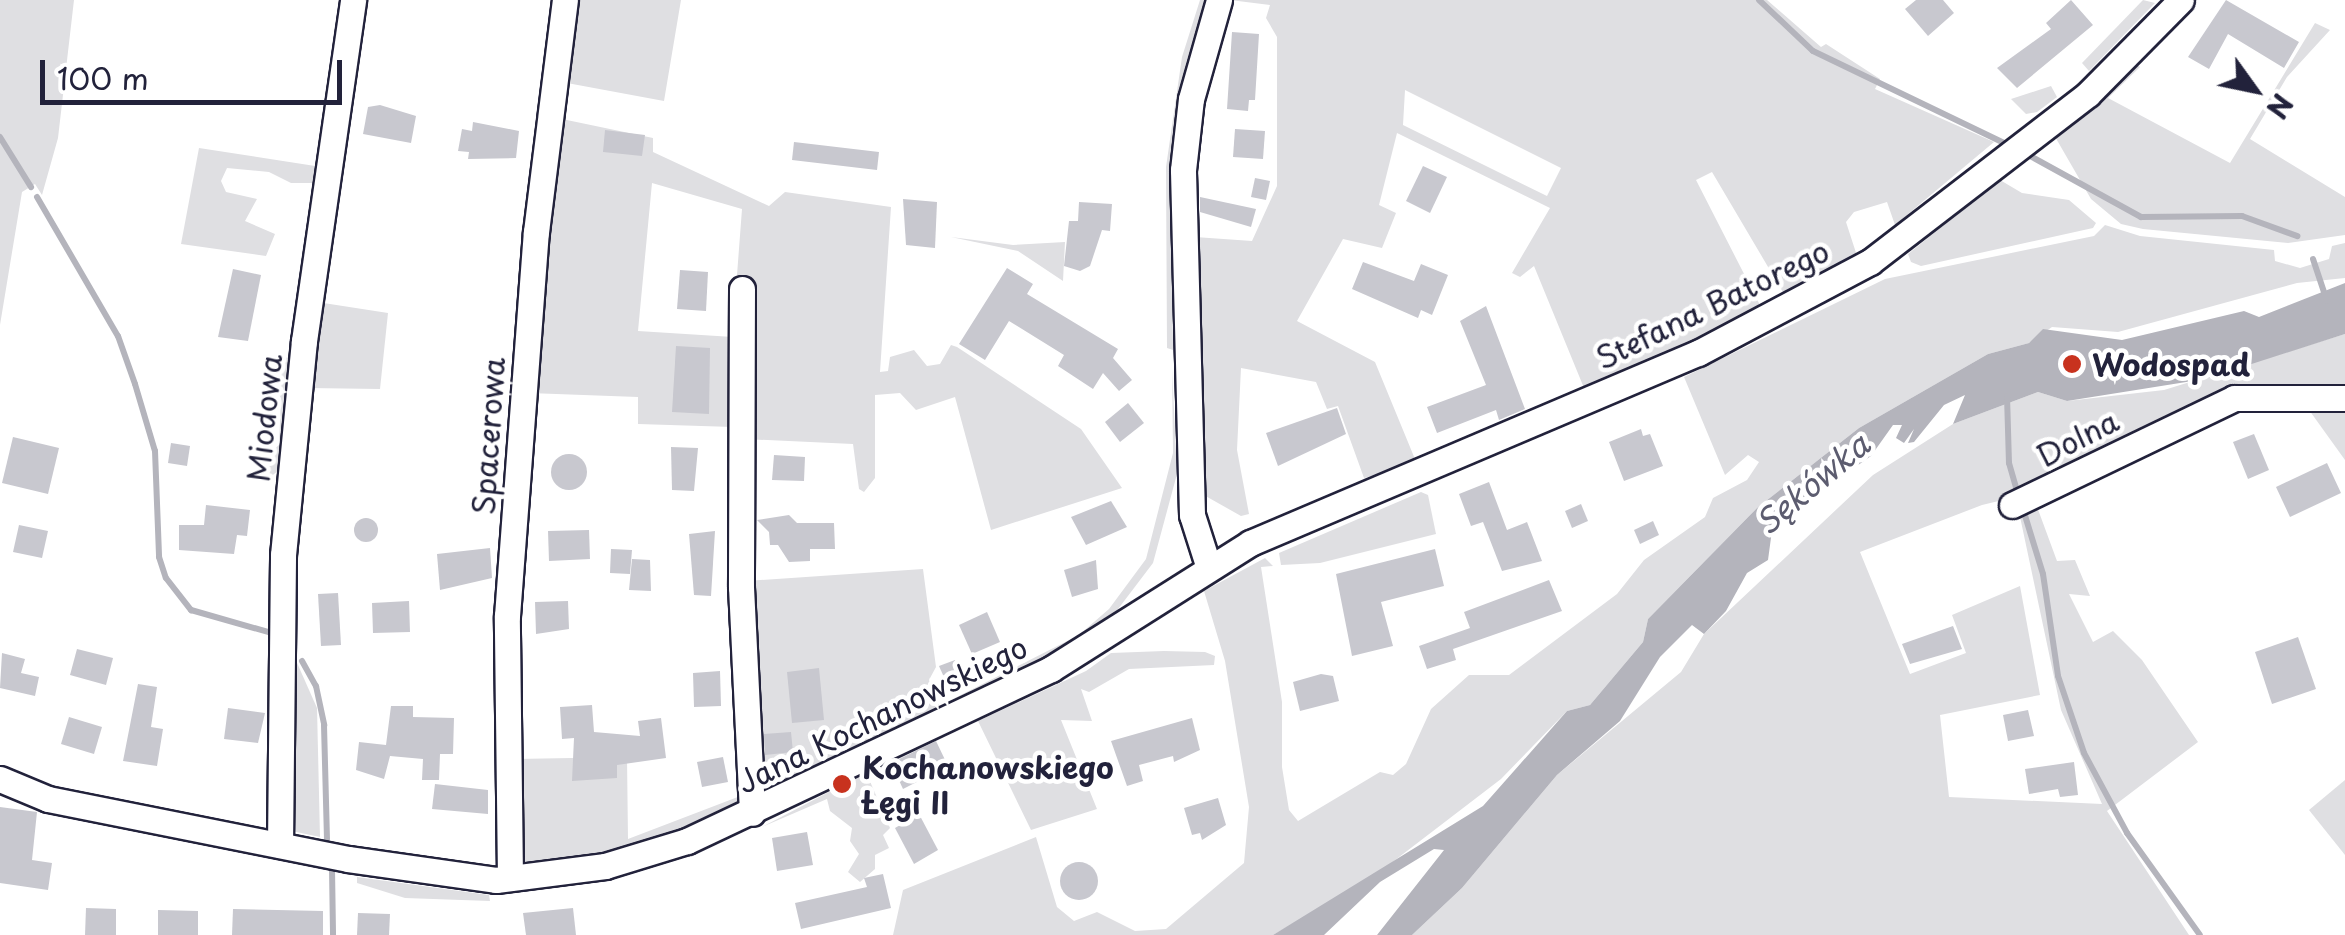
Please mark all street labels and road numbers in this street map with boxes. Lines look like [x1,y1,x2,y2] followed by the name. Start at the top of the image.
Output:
[1591,232,1833,376] street label: Stefana Batorego
[239,352,289,484] street label: Miodowa
[465,356,511,516] street label: Spacerowa
[2030,402,2124,474] street label: Dolna
[731,628,1033,800] street label: Jana Kochanowskiego

